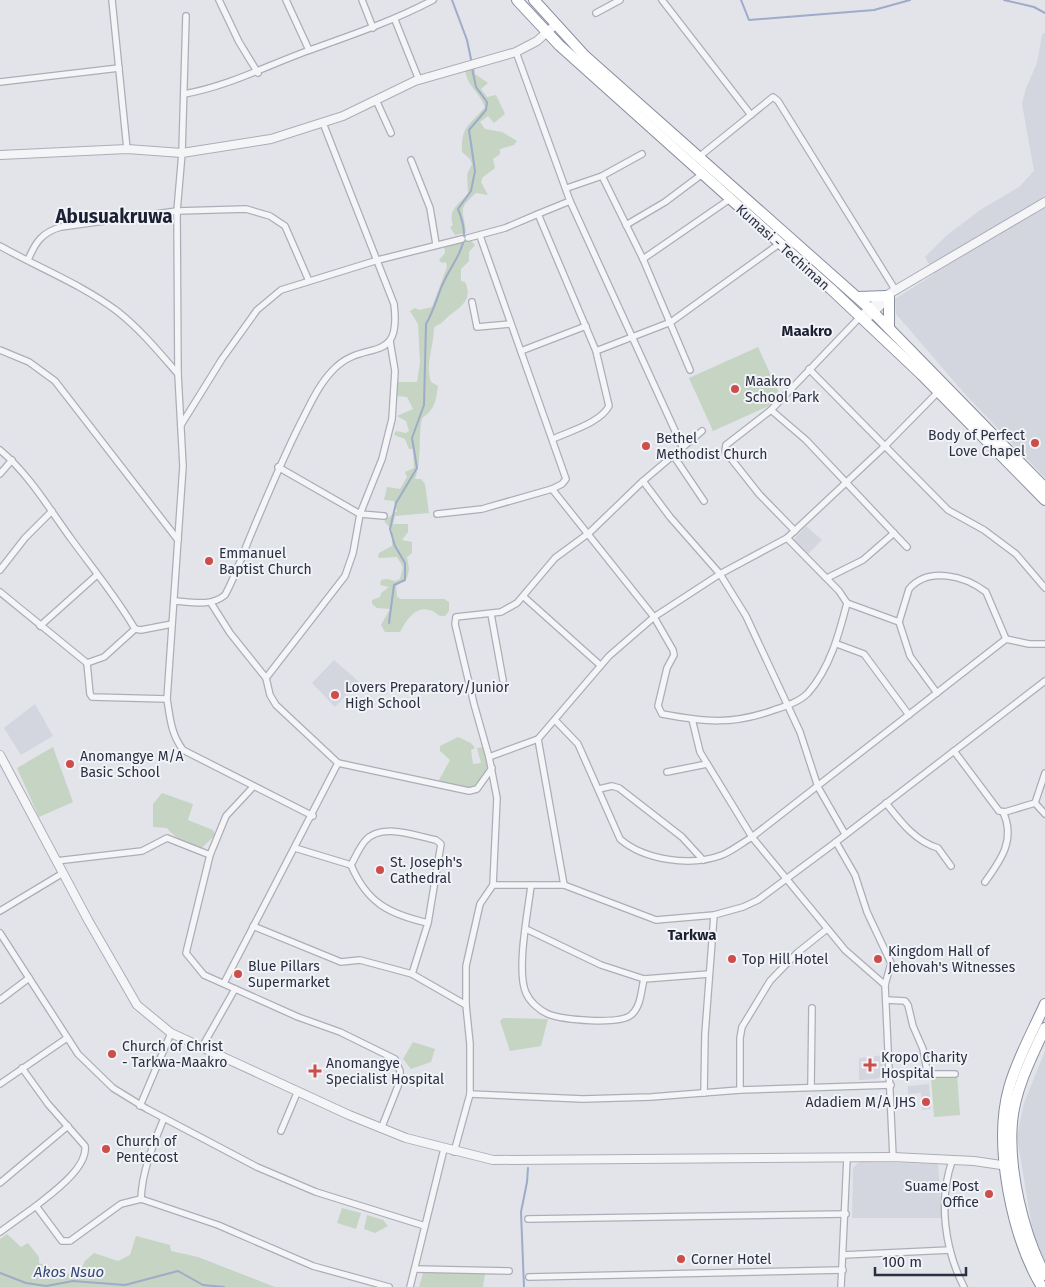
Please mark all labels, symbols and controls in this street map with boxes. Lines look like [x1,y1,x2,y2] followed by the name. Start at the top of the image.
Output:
[732,201,833,294] street label: Kumasi - Techiman
[54,205,173,228] district label: Abusuakruwa
[782,322,833,340] district label: Maakro
[745,373,820,406] place label: Maakro School Park
[729,383,741,395] marker: Maakro School Park
[928,427,1026,460] place label: Body of Perfect Love Chapel
[656,430,768,463] place label: Bethel Methodist Church
[1029,437,1041,449] marker: Body of Perfect Love Chapel
[640,440,652,452] marker: Bethel Methodist Church
[219,545,312,578] place label: Emmanuel Baptist Church
[203,555,215,567] marker: Emmanuel Baptist Church
[345,679,510,712] place label: Lovers Preparatory/Junior High School
[329,689,341,701] marker: Lovers Preparatory/Junior High School
[80,748,183,781] place label: Anomangye M/A Basic School
[64,758,76,770] marker: Anomangye M/A Basic School
[390,854,463,887] place label: St. Joseph's Cathedral
[374,864,386,876] marker: St. Joseph's Cathedral
[667,926,717,944] district label: Tarkwa
[888,943,1016,976] place label: Kingdom Hall of Jehovah's Witnesses
[742,951,828,968] place label: Top Hill Hotel
[726,953,738,965] marker: Top Hill Hotel
[872,953,884,965] marker: Kingdom Hall of Jehovah's Witnesses
[248,958,331,991] place label: Blue Pillars Supermarket
[232,968,244,980] marker: Blue Pillars Supermarket
[122,1038,227,1071] place label: Church of Christ - Tarkwa-Maakro
[106,1048,118,1060] marker: Church of Christ - Tarkwa-Maakro
[881,1049,967,1082] place label: Kropo Charity Hospital
[326,1055,444,1088] place label: Anomangye Specialist Hospital
[863,1058,877,1072] marker: Kropo Charity Hospital
[308,1064,322,1078] marker: Anomangye Specialist Hospital
[805,1094,916,1111] place label: Adadiem M/A JHS
[920,1096,932,1108] marker: Adadiem M/A JHS
[116,1133,179,1166] place label: Church of Pentecost
[100,1143,112,1155] marker: Church of Pentecost
[905,1178,980,1211] place label: Suame Post Office
[983,1188,995,1200] marker: Suame Post Office
[875,1244,966,1276] scale bar
[691,1251,771,1268] place label: Corner Hotel
[675,1253,687,1265] marker: Corner Hotel
[882,1253,922,1271] text: 100 m
[33,1263,104,1281] water label: Akos Nsuo

